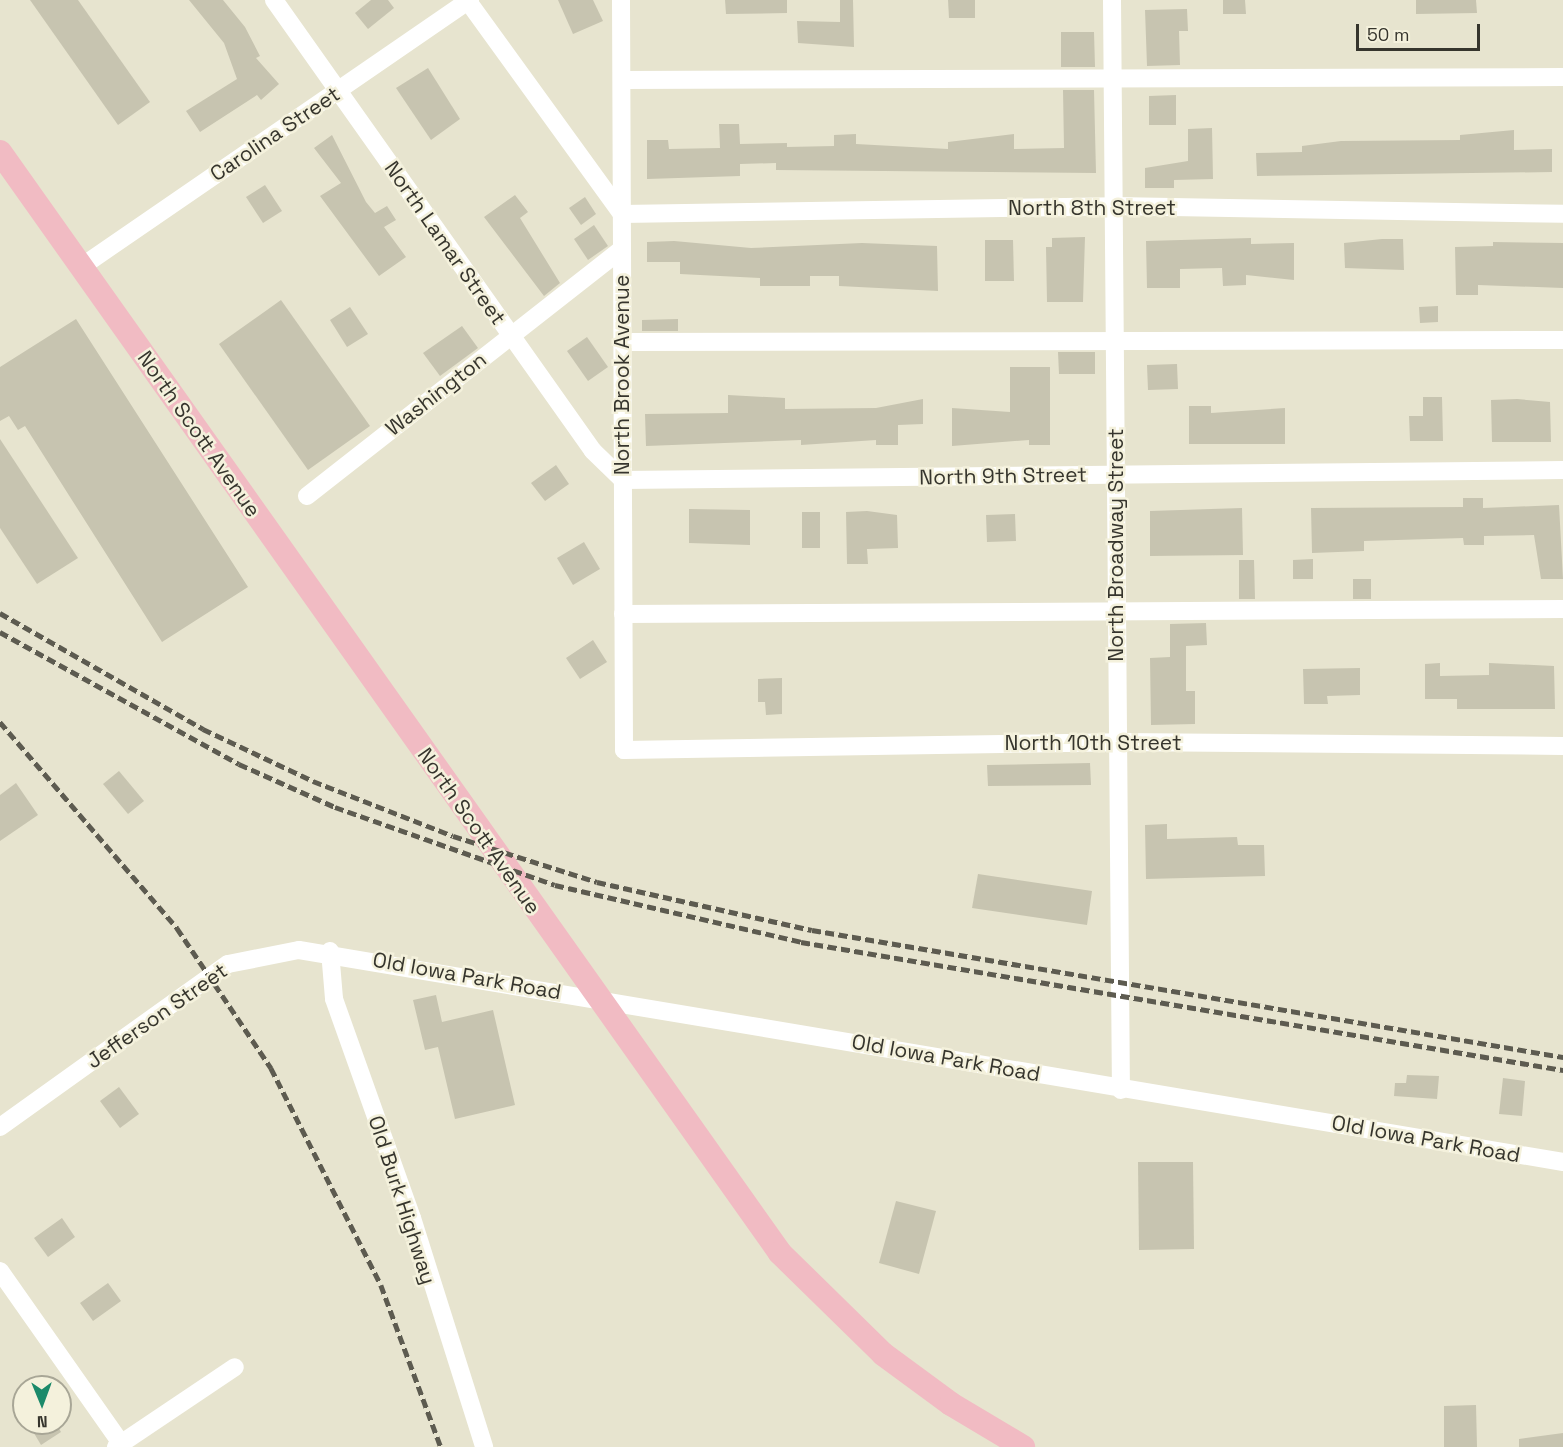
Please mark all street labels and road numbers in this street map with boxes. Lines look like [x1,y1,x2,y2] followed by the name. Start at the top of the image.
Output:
[205,81,345,187] street label: Carolina Street
[379,156,511,330] street label: North Lamar Street
[1008,195,1176,221] street label: North 8th Street
[609,274,635,476] street label: North Brook Avenue
[132,346,266,522] street label: North Scott Avenue
[381,347,491,441] street label: Washington
[1103,428,1129,662] street label: North Broadway Street
[919,462,1087,490] street label: North 9th Street
[1004,730,1182,756] street label: North 10th Street
[412,743,546,919] street label: North Scott Avenue
[371,947,563,1005] street label: Old Iowa Park Road
[82,958,232,1074] street label: Jefferson Street
[850,1029,1042,1087] street label: Old Iowa Park Road
[1330,1110,1522,1168] street label: Old Iowa Park Road
[363,1112,441,1288] street label: Old Burk Highway

